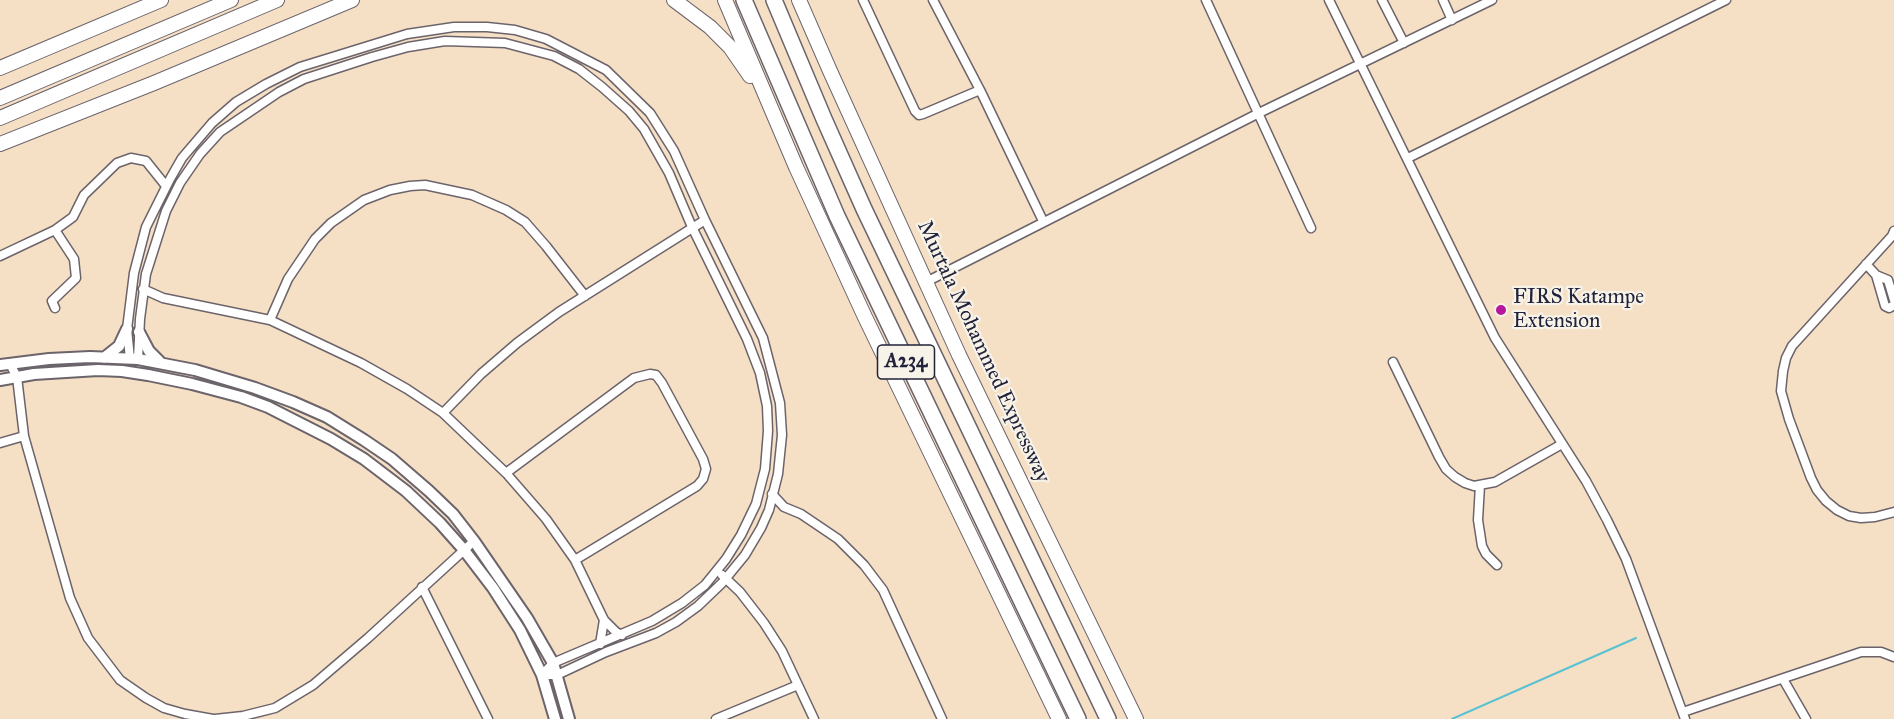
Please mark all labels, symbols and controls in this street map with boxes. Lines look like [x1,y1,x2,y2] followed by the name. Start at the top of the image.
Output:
[911,217,1055,487] street label: Murtala Mohammed Expressway
[1513,285,1644,335] place label: FIRS Katampe Extension
[1494,303,1508,317] marker: FIRS Katampe Extension
[878,345,934,379] road number: A234

